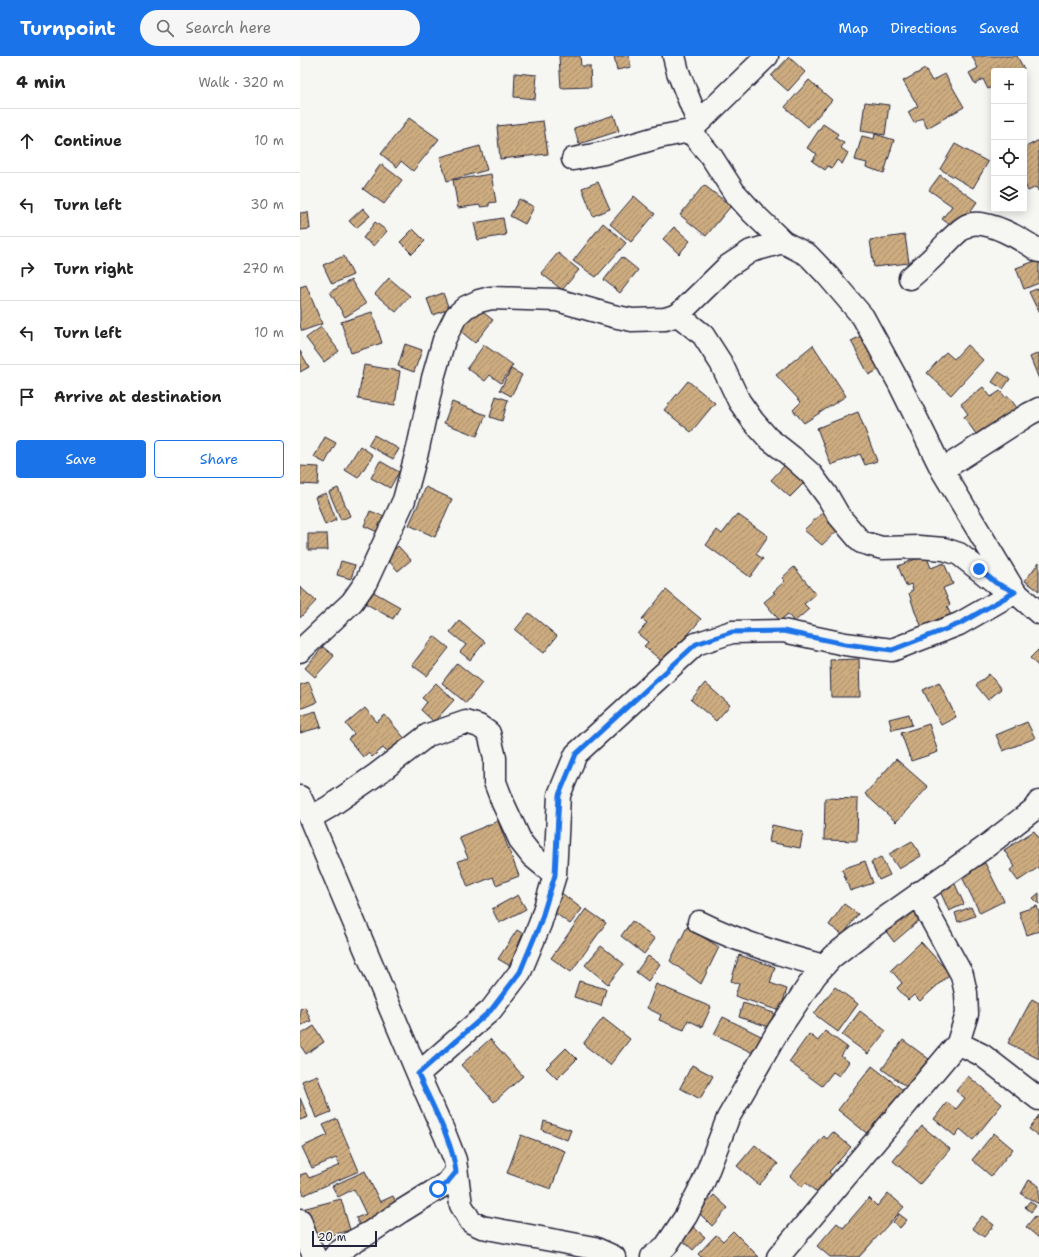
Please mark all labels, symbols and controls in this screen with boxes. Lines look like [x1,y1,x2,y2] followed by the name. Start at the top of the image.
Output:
[140,10,420,46] search box
[20,16,116,41] text: Turnpoint
[154,17,176,39] icon: search
[186,18,271,38] text: Search here
[839,19,869,37] text: Map
[891,19,957,37] text: Directions
[979,19,1019,37] text: Saved
[991,68,1027,212] map controls
[991,68,1027,104] button: +
[16,71,66,93] text: 4 min
[198,74,284,91] text: Walk · 320 m
[991,104,1027,140] button: −
[16,130,38,152] icon: ahead
[54,131,122,151] text: Continue
[254,132,284,149] text: 10 m
[991,140,1027,176] button: locate
[991,176,1027,212] button: layers
[16,194,38,216] icon: left
[54,195,122,215] text: Turn left
[250,196,284,213] text: 30 m
[16,258,38,280] icon: right
[54,259,134,279] text: Turn right
[242,260,284,277] text: 270 m
[16,322,38,344] icon: left
[54,323,122,343] text: Turn left
[254,324,284,341] text: 10 m
[16,386,38,408] icon: arrive
[54,387,222,407] text: Arrive at destination
[16,440,146,478] button: Save
[154,440,284,478] button: Share
[970,560,988,578] route end
[429,1180,447,1198] route start
[312,1229,377,1248] scale bar
[318,1230,346,1245] text: 20 m

